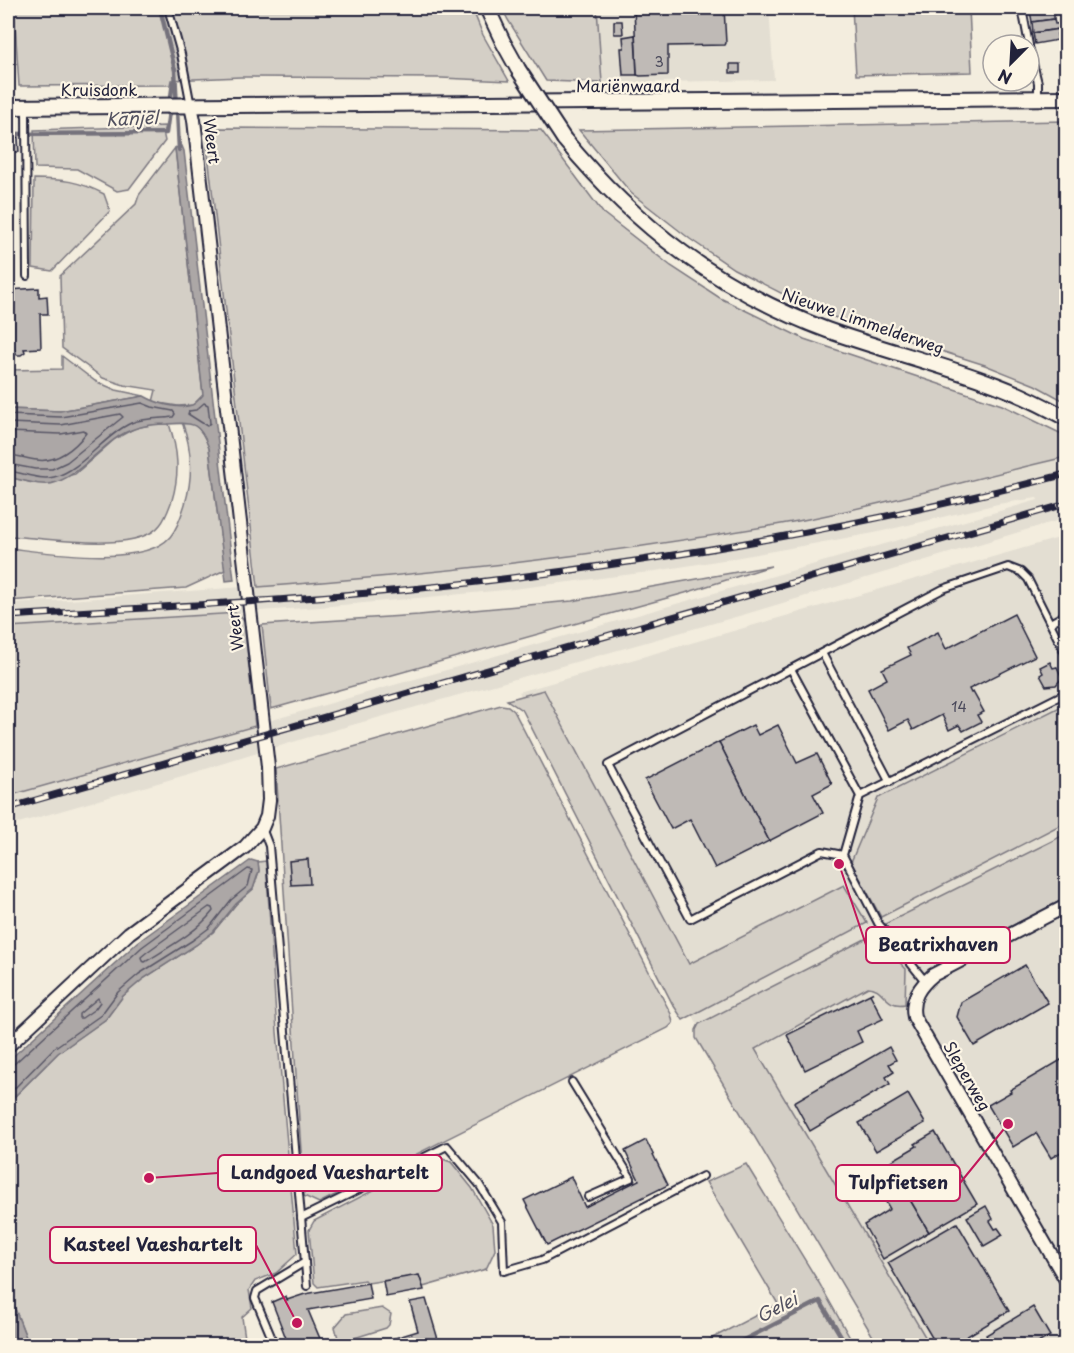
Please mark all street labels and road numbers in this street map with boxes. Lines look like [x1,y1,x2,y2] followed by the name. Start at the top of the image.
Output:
[576,73,680,97] street label: Mariënwaard
[61,77,137,101] street label: Kruisdonk
[198,117,228,166] street label: Weert
[779,281,948,359] street label: Nieuwe Limmelderweg
[219,603,249,652] street label: Weert
[938,1036,998,1115] street label: Sleperweg

